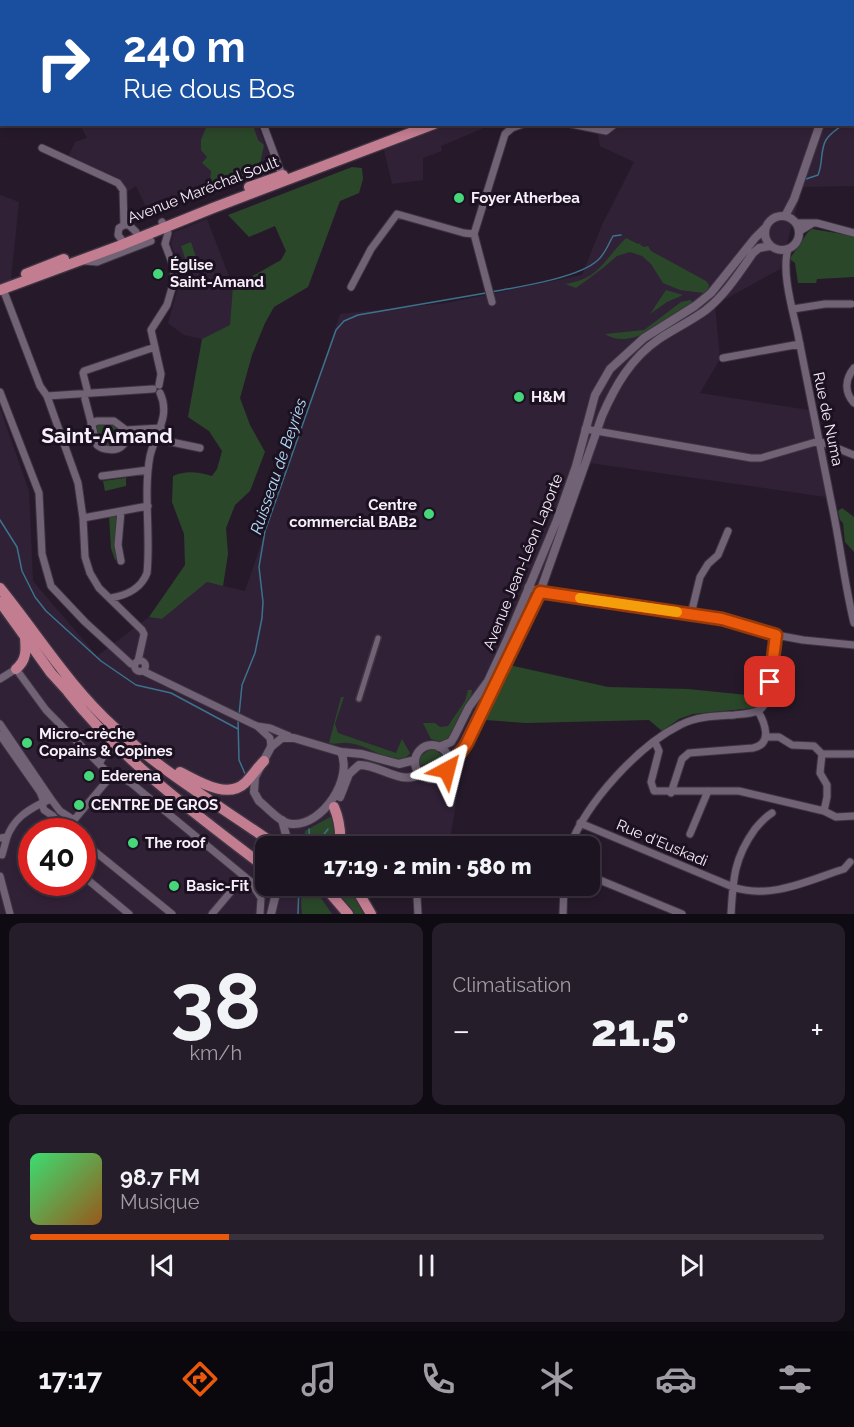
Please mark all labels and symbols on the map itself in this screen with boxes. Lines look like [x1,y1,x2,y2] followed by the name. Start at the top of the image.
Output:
[125,153,281,227] street label: Avenue Maréchal Soult
[471,189,580,207] place label: Foyer Atherbea
[452,191,466,205] marker: Foyer Atherbea
[170,256,264,291] place label: Église Saint-Amand
[151,267,165,281] marker: Église Saint-Amand
[809,370,847,468] street label: Rue de Numa
[531,388,566,406] place label: H&M
[512,390,526,404] marker: H&M
[246,395,311,536] water label: Ruisseau de Beyries
[41,423,173,448] district label: Saint-Amand
[479,471,567,653] street label: Avenue Jean-Léon Laporte
[289,496,417,531] place label: Centre commercial BAB2
[422,507,436,521] marker: Centre commercial BAB2
[744,656,795,707] pin
[39,725,173,760] place label: Micro-crèche Copains & Copines
[20,736,34,750] marker: Micro-crèche Copains & Copines
[415,738,479,802] position arrow
[101,767,161,785] place label: Ederena
[82,769,96,783] marker: Ederena
[91,796,218,814] place label: CENTRE DE GROS
[72,798,86,812] marker: CENTRE DE GROS
[614,816,710,870] street label: Rue d'Euskadi
[18,818,96,896] speed limit sign: 40
[145,834,206,852] place label: The roof
[126,836,140,850] marker: The roof
[186,877,249,895] place label: Basic-Fit
[167,879,181,893] marker: Basic-Fit

